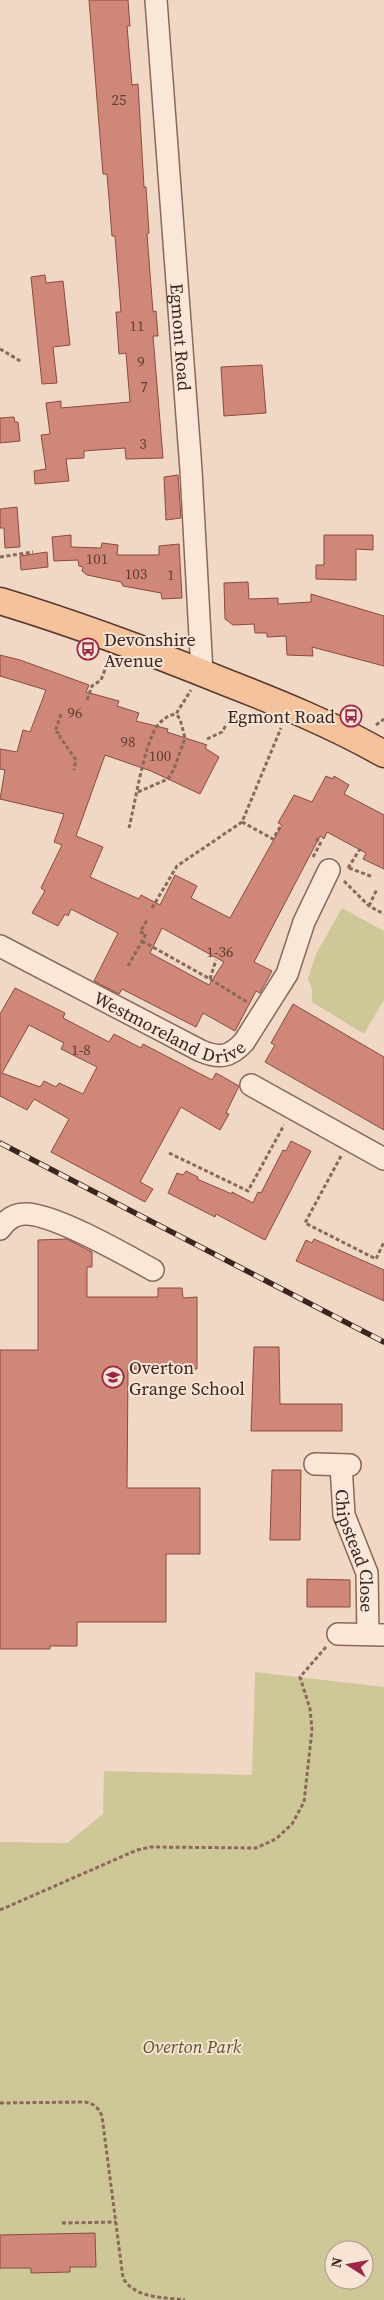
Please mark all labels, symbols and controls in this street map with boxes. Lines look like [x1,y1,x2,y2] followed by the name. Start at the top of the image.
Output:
[111,89,127,110] house number: 25
[165,282,198,392] street label: Egmont Road
[129,315,145,336] house number: 11
[137,351,145,372] house number: 9
[140,376,148,397] house number: 7
[139,433,147,454] house number: 3
[86,548,108,569] house number: 101
[125,563,147,584] house number: 103
[167,564,175,585] house number: 1
[104,627,196,673] place label: Devonshire Avenue
[76,637,100,661] bus stop icon: Devonshire Avenue
[67,702,83,723] house number: 96
[227,704,335,729] place label: Egmont Road
[339,704,363,728] bus stop icon: Egmont Road
[120,731,136,752] house number: 98
[149,745,171,766] house number: 100
[206,941,234,962] house number: 1-36
[90,985,251,1068] street label: Westmoreland Drive
[71,1039,91,1060] house number: 1-8
[129,1355,245,1401] place label: Overton Grange School
[101,1365,125,1389] school or university icon: Overton Grange School
[330,1488,380,1613] street label: Chipstead Close
[143,2034,242,2059] park label: Overton Park
[324,2240,374,2290] north arrow
[325,2256,347,2269] text: N

